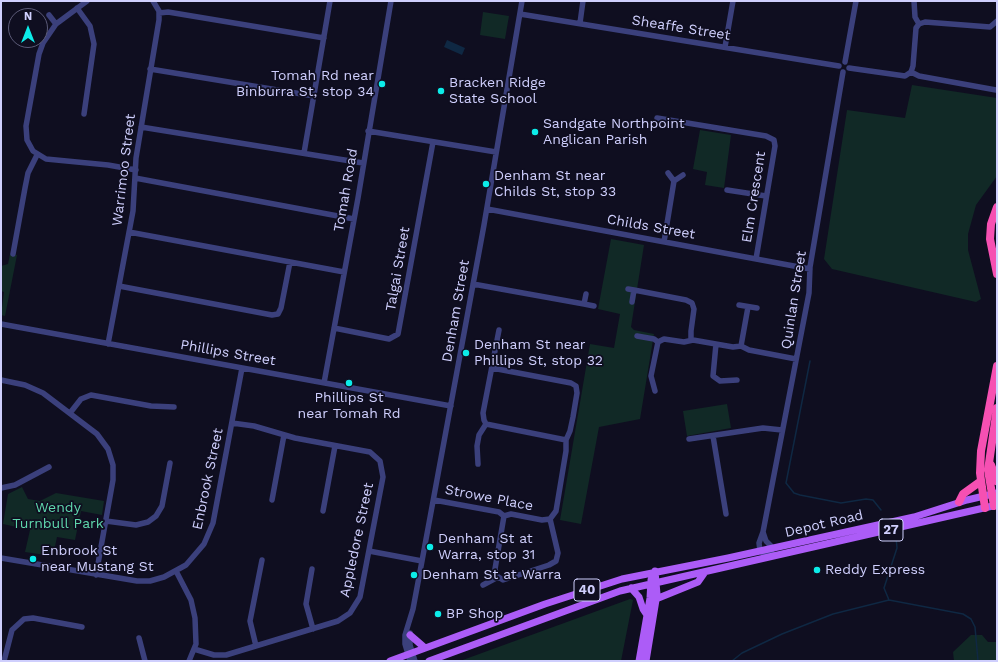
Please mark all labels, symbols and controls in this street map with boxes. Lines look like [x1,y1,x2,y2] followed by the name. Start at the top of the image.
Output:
[8,8,48,48] north arrow
[24,10,32,23] text: N
[631,12,731,44] street label: Sheaffe Street
[236,68,374,100] place label: Tomah Rd near Binburra St, stop 34
[449,75,546,108] place label: Bracken Ridge State School
[377,79,387,89] marker: Tomah Rd near Binburra St, stop 34
[436,86,446,96] marker: Bracken Ridge State School
[109,113,139,227] street label: Warrimoo Street
[543,116,685,148] place label: Sandgate Northpoint Anglican Parish
[530,127,540,137] marker: Sandgate Northpoint Anglican Parish
[330,147,362,233] street label: Tomah Road
[738,150,770,244] street label: Elm Crescent
[494,168,616,200] place label: Denham St near Childs St, stop 33
[481,179,491,189] marker: Denham St near Childs St, stop 33
[606,211,696,243] street label: Childs Street
[382,226,414,312] street label: Talgai Street
[778,250,810,350] street label: Quinlan Street
[439,258,473,364] street label: Denham Street
[179,336,277,370] street label: Phillips Street
[474,337,603,370] place label: Denham St near Phillips St, stop 32
[461,348,471,358] marker: Denham St near Phillips St, stop 32
[344,378,354,388] marker: Phillips St near Tomah Rd
[297,390,401,422] place label: Phillips St near Tomah Rd
[189,427,227,531] street label: Enbrook Street
[337,481,377,599] street label: Appledore Street
[443,481,535,515] street label: Strowe Place
[12,500,104,532] park label: Wendy Turnbull Park
[783,507,865,541] street label: Depot Road
[879,519,903,541] road number: 27
[438,531,535,564] place label: Denham St at Warra, stop 31
[425,542,435,552] marker: Denham St at Warra, stop 31
[41,543,154,576] place label: Enbrook St near Mustang St
[28,554,38,564] marker: Enbrook St near Mustang St
[825,562,925,578] place label: Reddy Express
[812,565,822,575] marker: Reddy Express
[422,567,561,583] place label: Denham St at Warra
[409,570,419,580] marker: Denham St at Warra
[574,579,600,601] road number: 40
[446,606,503,622] place label: BP Shop
[433,609,443,619] marker: BP Shop

